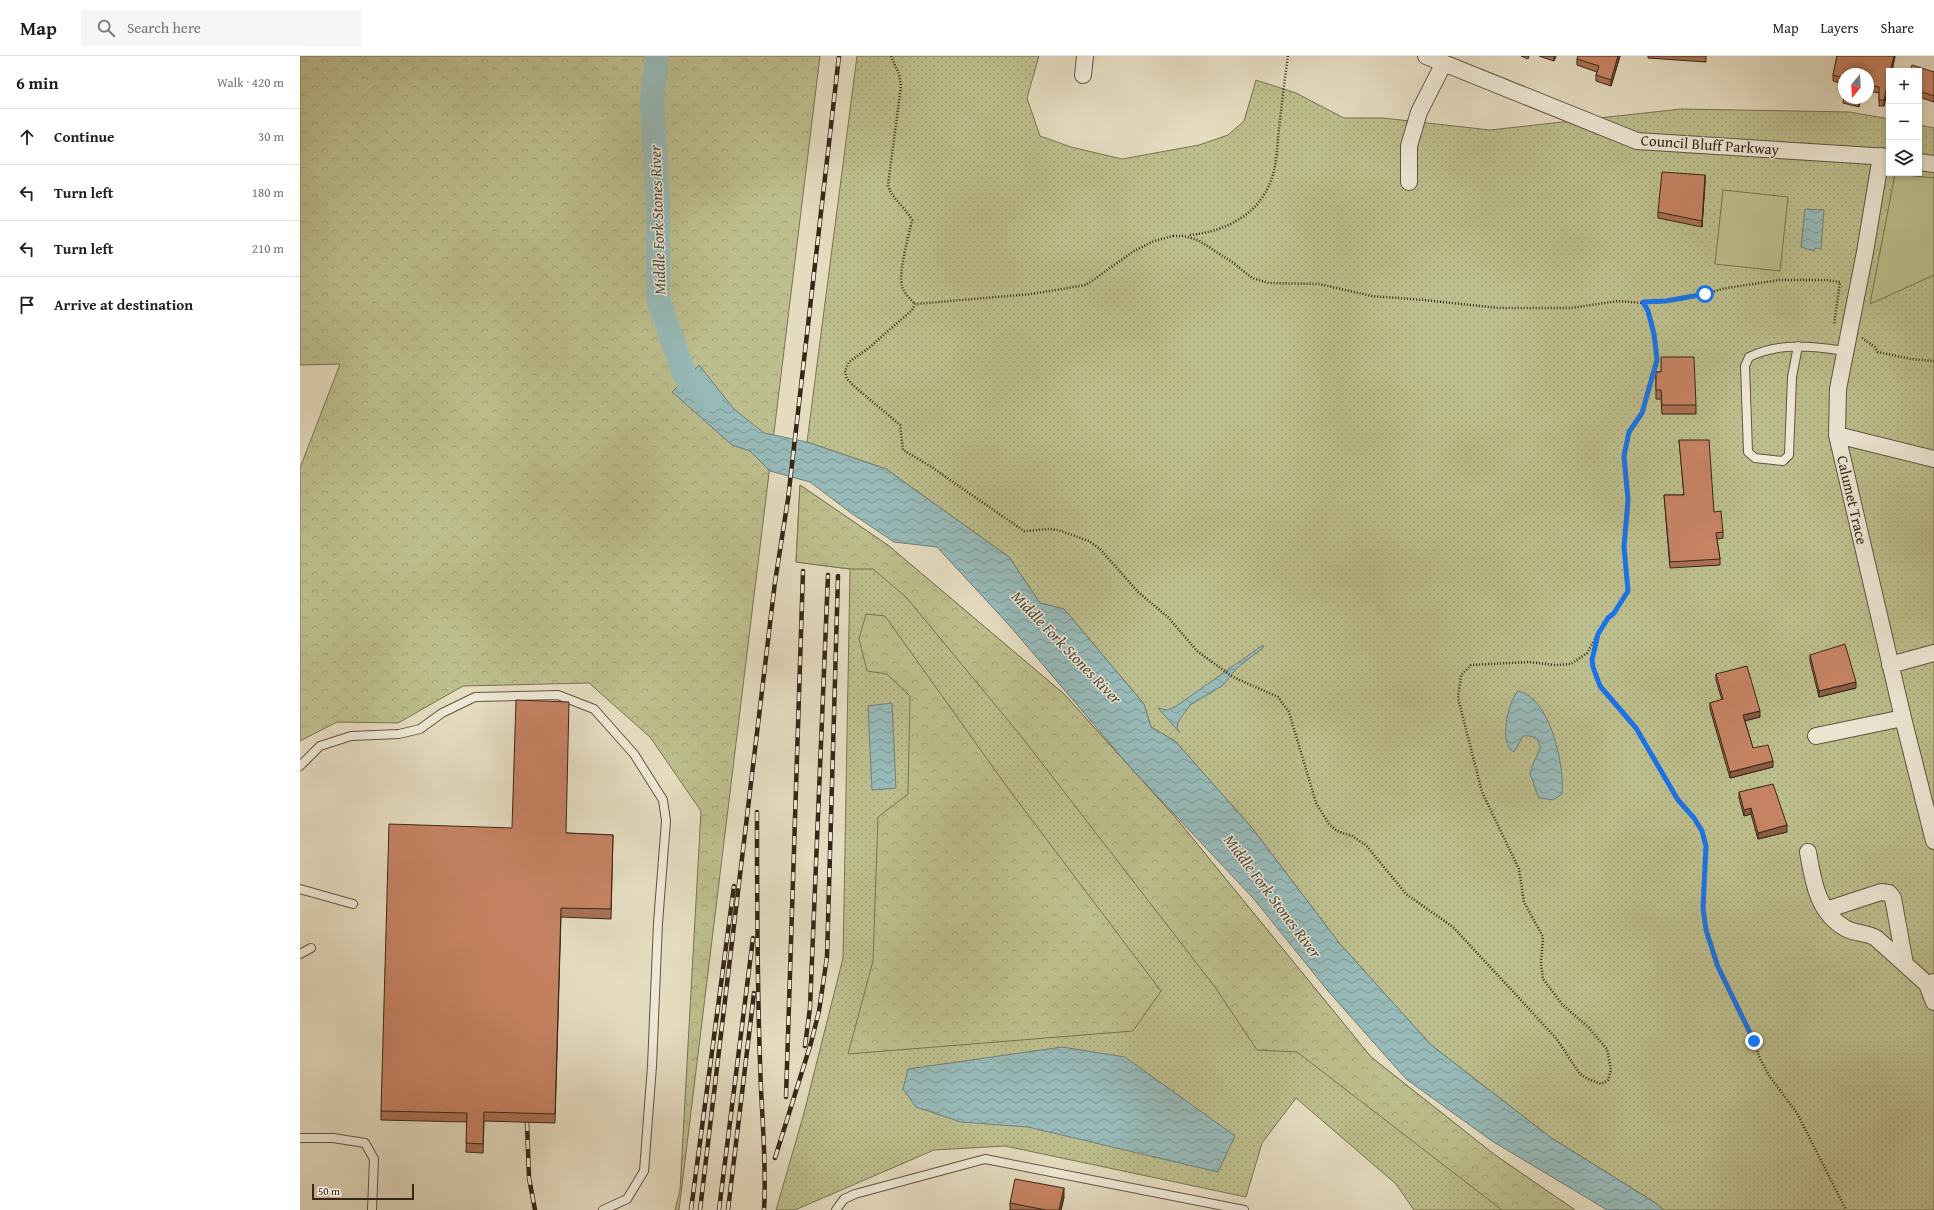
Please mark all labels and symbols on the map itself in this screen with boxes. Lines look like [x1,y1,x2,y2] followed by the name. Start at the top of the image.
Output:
[1838,68,1874,104] north arrow
[1640,129,1780,160] street label: Council Bluff Parkway
[642,144,672,295] water label: Middle Fork Stones River
[1696,285,1714,303] route start
[1832,453,1873,546] street label: Calumet Trace
[1006,585,1128,710] water label: Middle Fork Stones River
[1218,829,1328,964] water label: Middle Fork Stones River
[1745,1032,1763,1050] route end
[312,1182,414,1201] scale bar

